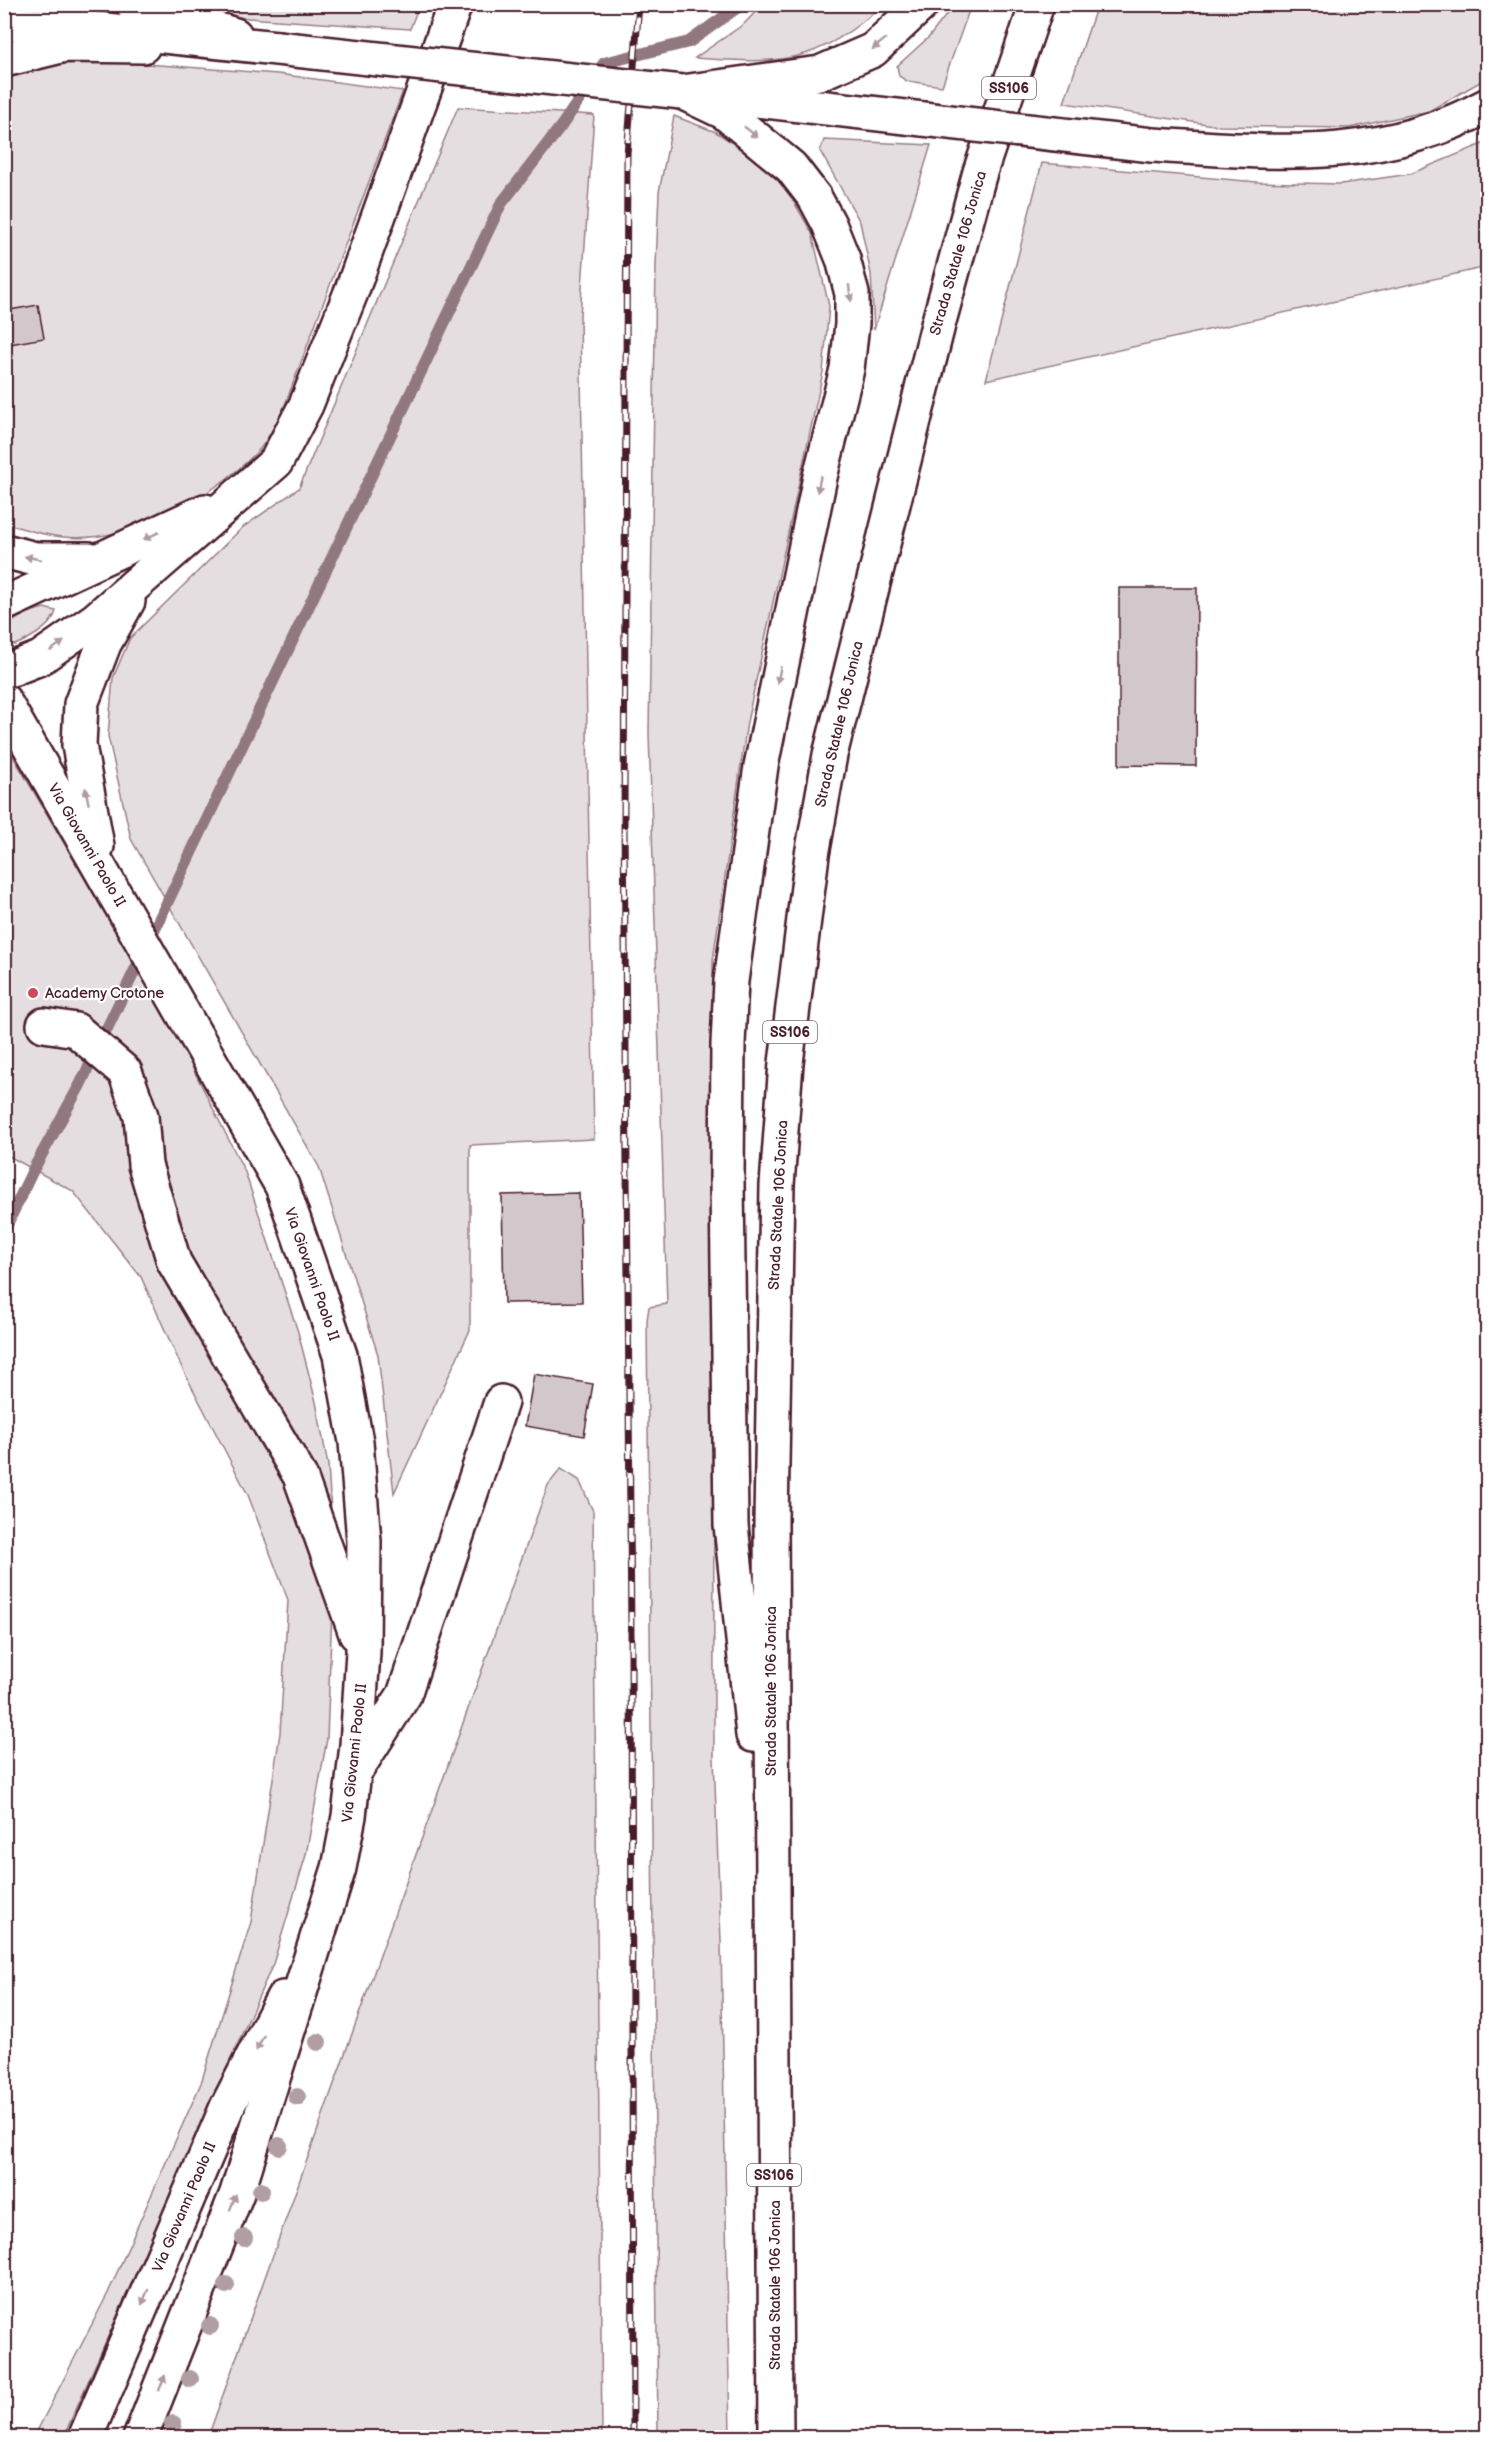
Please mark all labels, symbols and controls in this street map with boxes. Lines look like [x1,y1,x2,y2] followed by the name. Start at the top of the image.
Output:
[872,37,887,50] one-way arrow
[982,77,1036,99] road number: SS106
[743,126,758,138] one-way arrow
[926,169,991,338] street label: Strada Statale 106 Jonica
[846,284,855,303] one-way arrow
[813,475,823,493] one-way arrow
[143,532,160,541] one-way arrow
[23,553,42,562] one-way arrow
[811,639,868,809] street label: Strada Statale 106 Jonica
[49,640,65,652] one-way arrow
[774,666,783,685] one-way arrow
[43,780,130,911] street label: Via Giovanni Paolo II
[82,786,91,805] one-way arrow
[45,984,164,1003] place label: Academy Crotone
[26,986,40,1000] marker: Academy Crotone
[763,1021,817,1043] road number: SS106
[765,1120,792,1291] street label: Strada Statale 106 Jonica
[280,1205,343,1344] street label: Via Giovanni Paolo II
[762,1606,781,1776] street label: Strada Statale 106 Jonica
[338,1682,371,1823] street label: Via Giovanni Paolo II
[255,2035,265,2052] one-way arrow
[148,2139,221,2275] street label: Via Giovanni Paolo II
[747,2164,801,2186] road number: SS106
[229,2192,239,2210] one-way arrow
[766,2200,785,2370] street label: Strada Statale 106 Jonica
[140,2288,149,2306] one-way arrow
[158,2374,167,2392] one-way arrow

